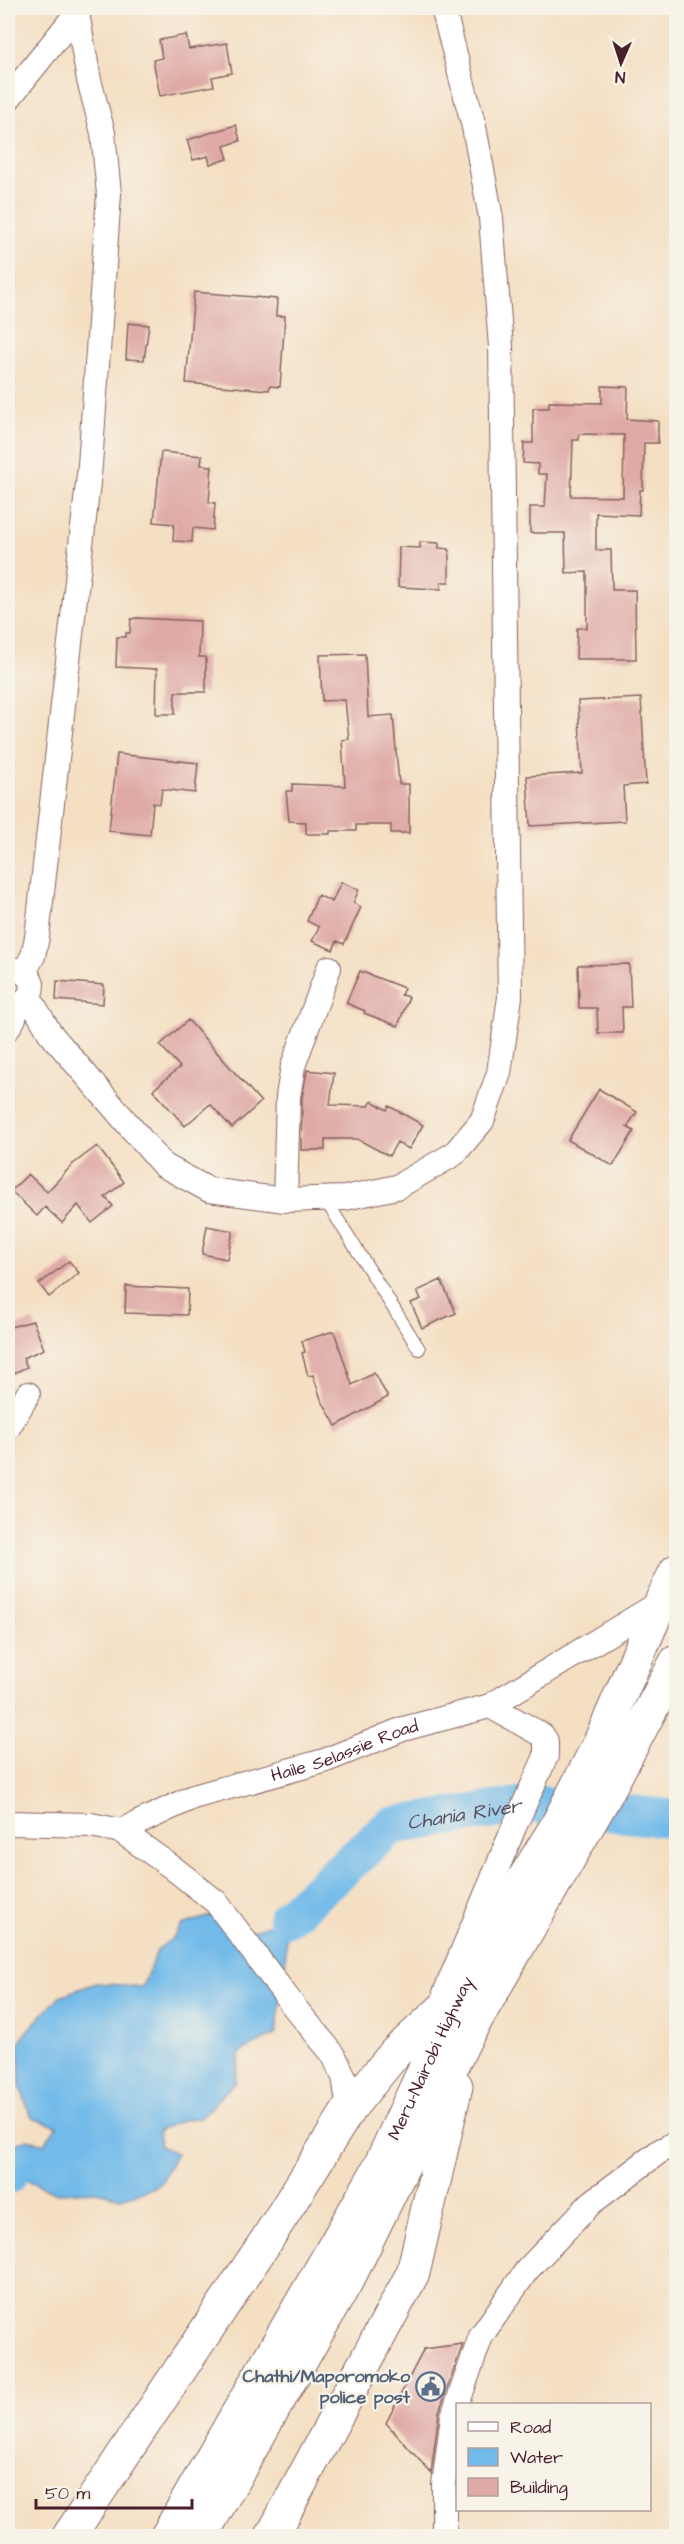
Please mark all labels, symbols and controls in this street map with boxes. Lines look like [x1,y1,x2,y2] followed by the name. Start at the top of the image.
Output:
[591,33,651,93] north arrow
[615,66,626,88] text: N
[268,1713,421,1788] street label: Haile Selassie Road
[405,1792,525,1837] water label: Chania River
[381,1972,480,2144] street label: Meru-Nairobi Highway
[243,2364,411,2410] place label: Chathi/Maporomoko police post
[415,2370,447,2402] public building icon: Chathi/Maporomoko police post
[456,2403,651,2511] legend
[510,2415,551,2440] text: Road
[510,2445,563,2470] text: Water
[36,2472,192,2510] scale bar
[510,2475,568,2501] text: Building
[45,2481,90,2506] text: 50 m

